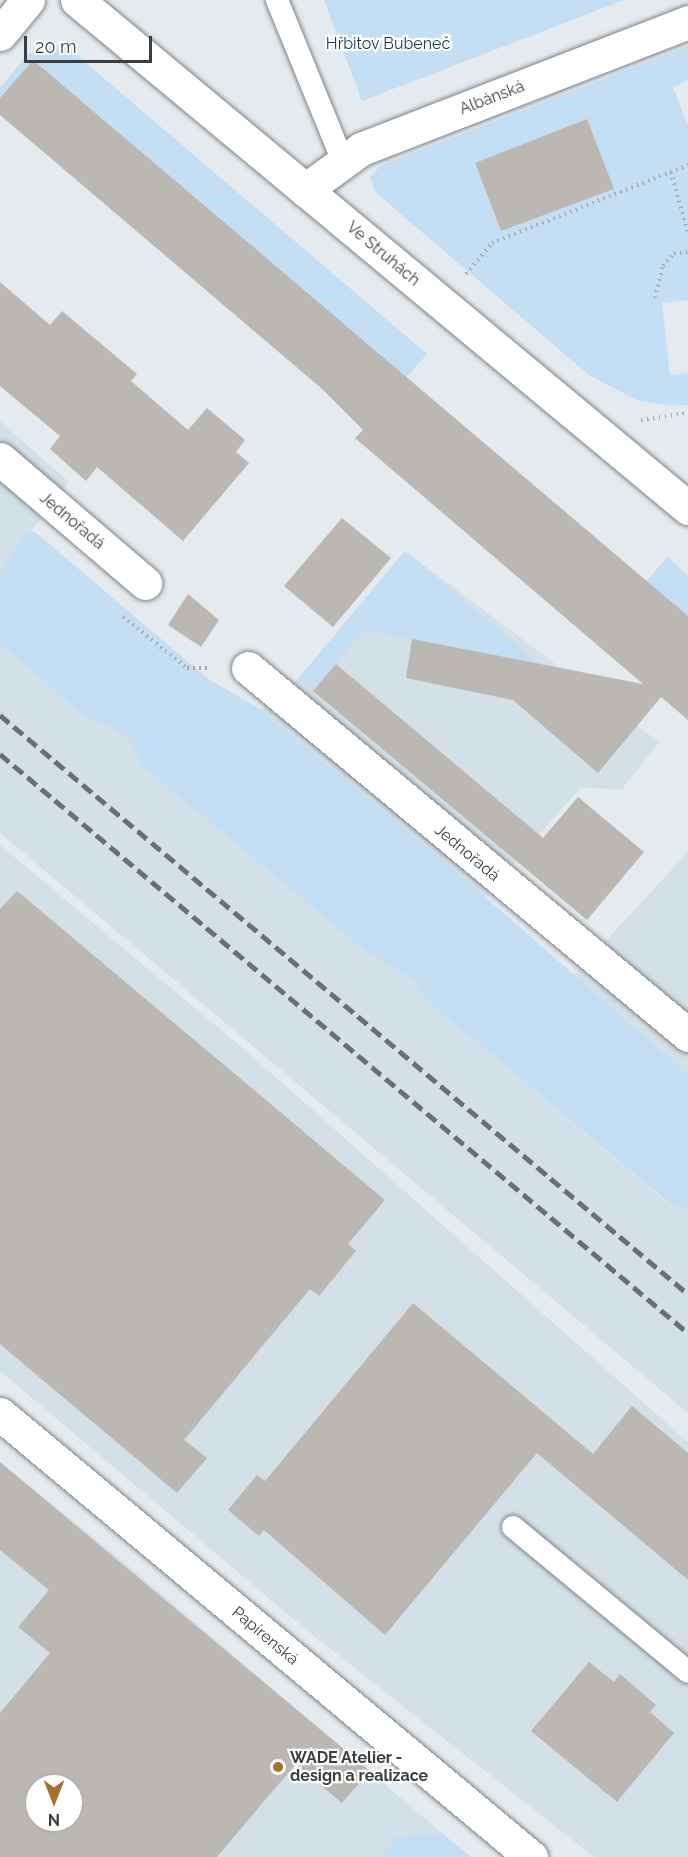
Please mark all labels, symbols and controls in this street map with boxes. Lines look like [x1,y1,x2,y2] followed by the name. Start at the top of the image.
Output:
[27,24,154,62] scale bar
[326,34,450,54] park label: Hřbitov Bubeneč
[35,36,77,57] text: 20 m
[457,77,527,119] street label: Albánská
[343,218,423,290] street label: Ve Struhách
[36,488,108,554] street label: Jednořadá
[431,820,503,886] street label: Jednořadá
[228,1603,302,1669] street label: Papírenská
[290,1748,428,1786] place label: WADE Atelier - design a realizace
[271,1760,285,1774] marker: WADE Atelier - design a realizace
[24,1773,84,1833] north arrow
[48,1810,60,1829] text: N

